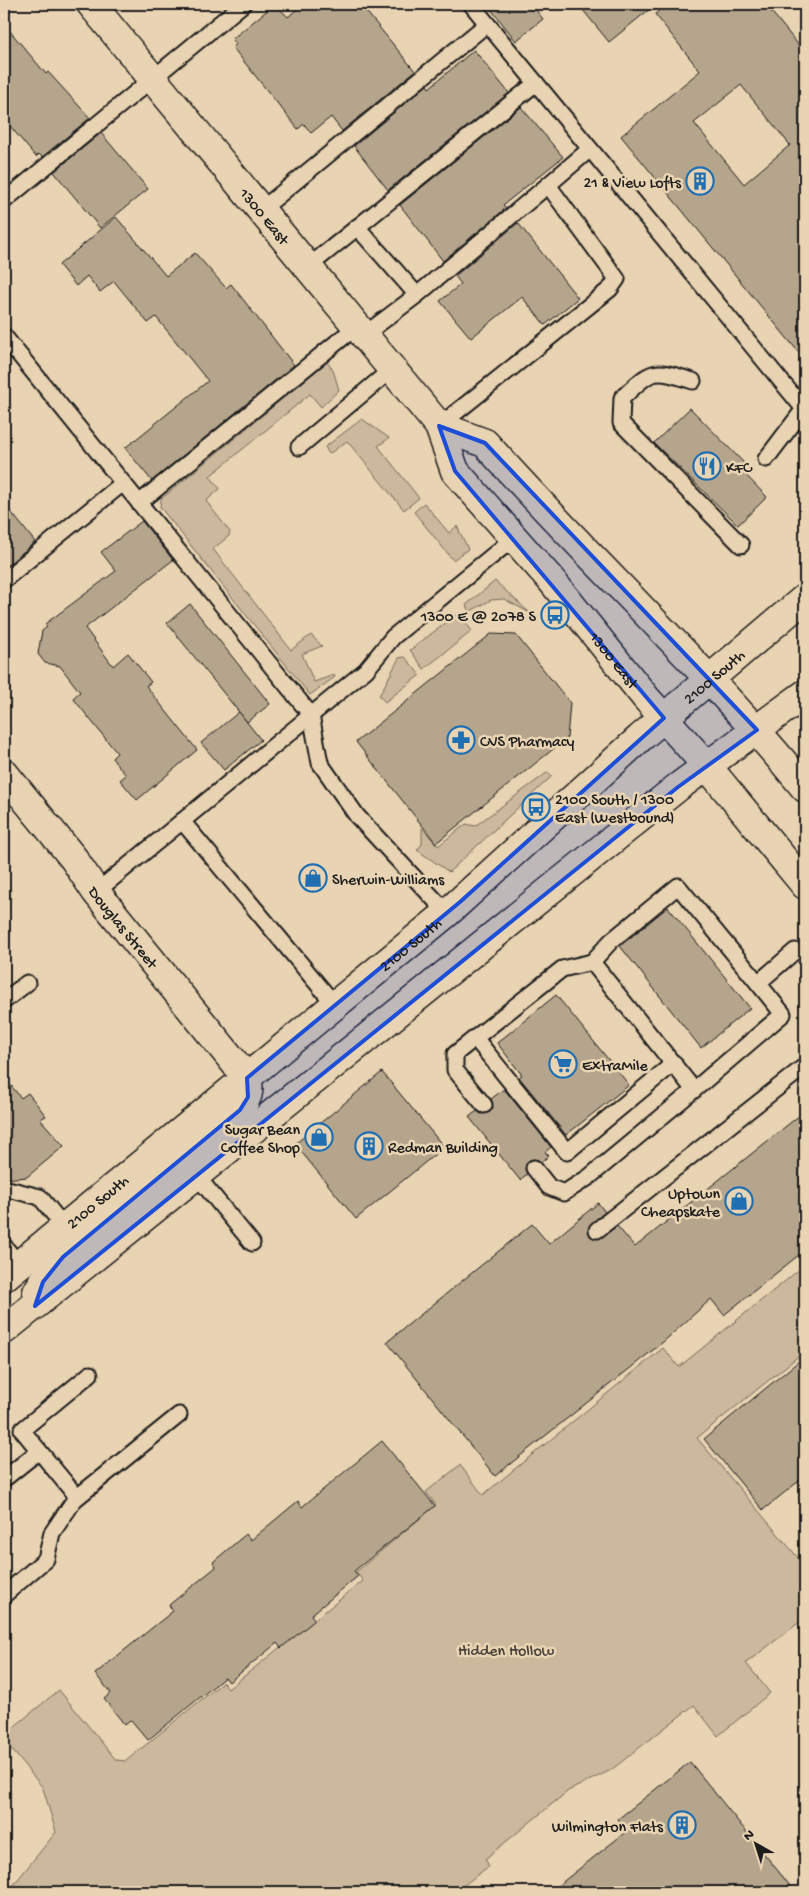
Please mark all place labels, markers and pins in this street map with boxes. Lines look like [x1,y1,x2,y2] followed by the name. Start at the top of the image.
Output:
[685,166,715,196] building icon: 21 & View Lofts
[583,175,682,194] place label: 21 & View Lofts
[692,451,722,481] restaurant icon: KFC
[726,460,753,479] place label: KFC
[540,600,570,630] bus stop icon: 1300 E @ 2078 S
[420,609,537,628] place label: 1300 E @ 2078 S
[446,725,476,755] pharmacy icon: CVS Pharmacy
[480,734,574,753] place label: CVS Pharmacy
[521,792,551,822] bus stop icon: 2100 South / 1300 East (Westbound)
[555,792,675,829] place label: 2100 South / 1300 East (Westbound)
[298,863,328,893] shop icon: Sherwin-Williams
[332,872,445,891] place label: Sherwin-Williams
[548,1049,578,1079] supermarket icon: ExtraMile
[582,1058,649,1077] place label: ExtraMile
[221,1122,300,1159] place label: Sugar Bean Coffee Shop
[304,1122,334,1152] shop icon: Sugar Bean Coffee Shop
[354,1131,384,1161] building icon: Redman Building
[388,1140,498,1159] place label: Redman Building
[641,1186,721,1223] place label: Uptown Cheapskate
[724,1186,754,1216] shop icon: Uptown Cheapskate
[667,1810,697,1840] building icon: Wilmington Flats
[552,1819,664,1838] place label: Wilmington Flats

